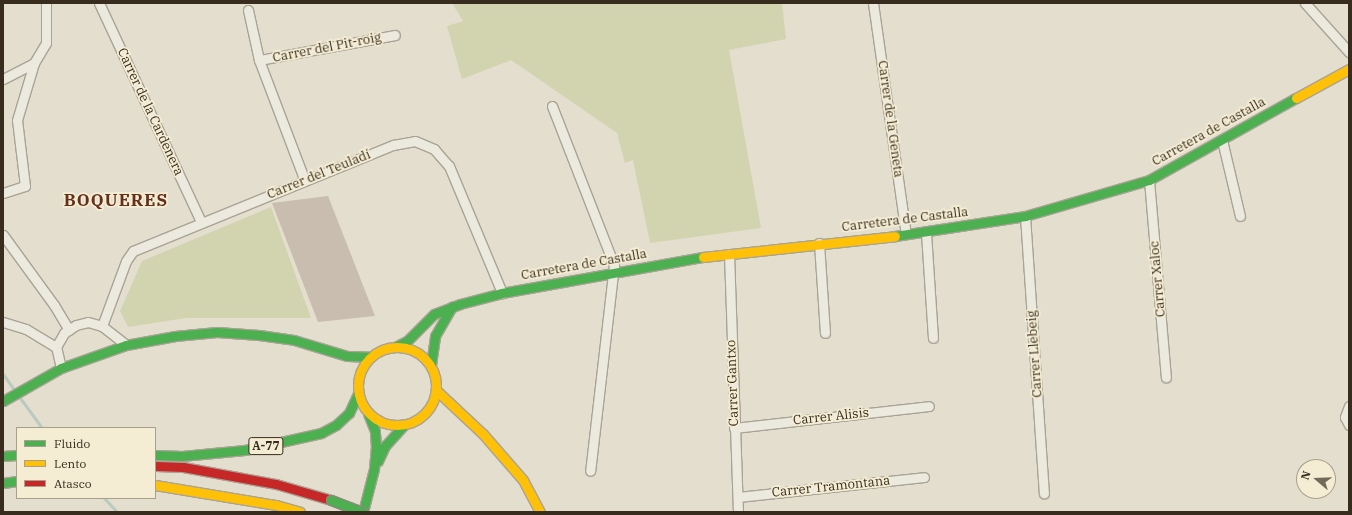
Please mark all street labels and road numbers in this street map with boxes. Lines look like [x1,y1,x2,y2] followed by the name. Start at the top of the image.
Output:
[271,30,383,66] street label: Carrer del Pit-roig
[114,46,186,178] street label: Carrer de la Cardenera
[874,60,906,178] street label: Carrer de la Geneta
[1149,94,1269,170] street label: Carretera de Castalla
[265,147,373,203] street label: Carrer del Teuladí
[841,204,969,236] street label: Carretera de Castalla
[1147,240,1169,318] street label: Carrer Xaloc
[520,246,648,284] street label: Carretera de Castalla
[1024,310,1046,398] street label: Carrer Llebeig
[724,339,742,427] street label: Carrer Gantxo
[792,405,870,429] street label: Carrer Alisis
[248,436,284,456] road number: A-77
[771,473,891,501] street label: Carrer Tramontana

